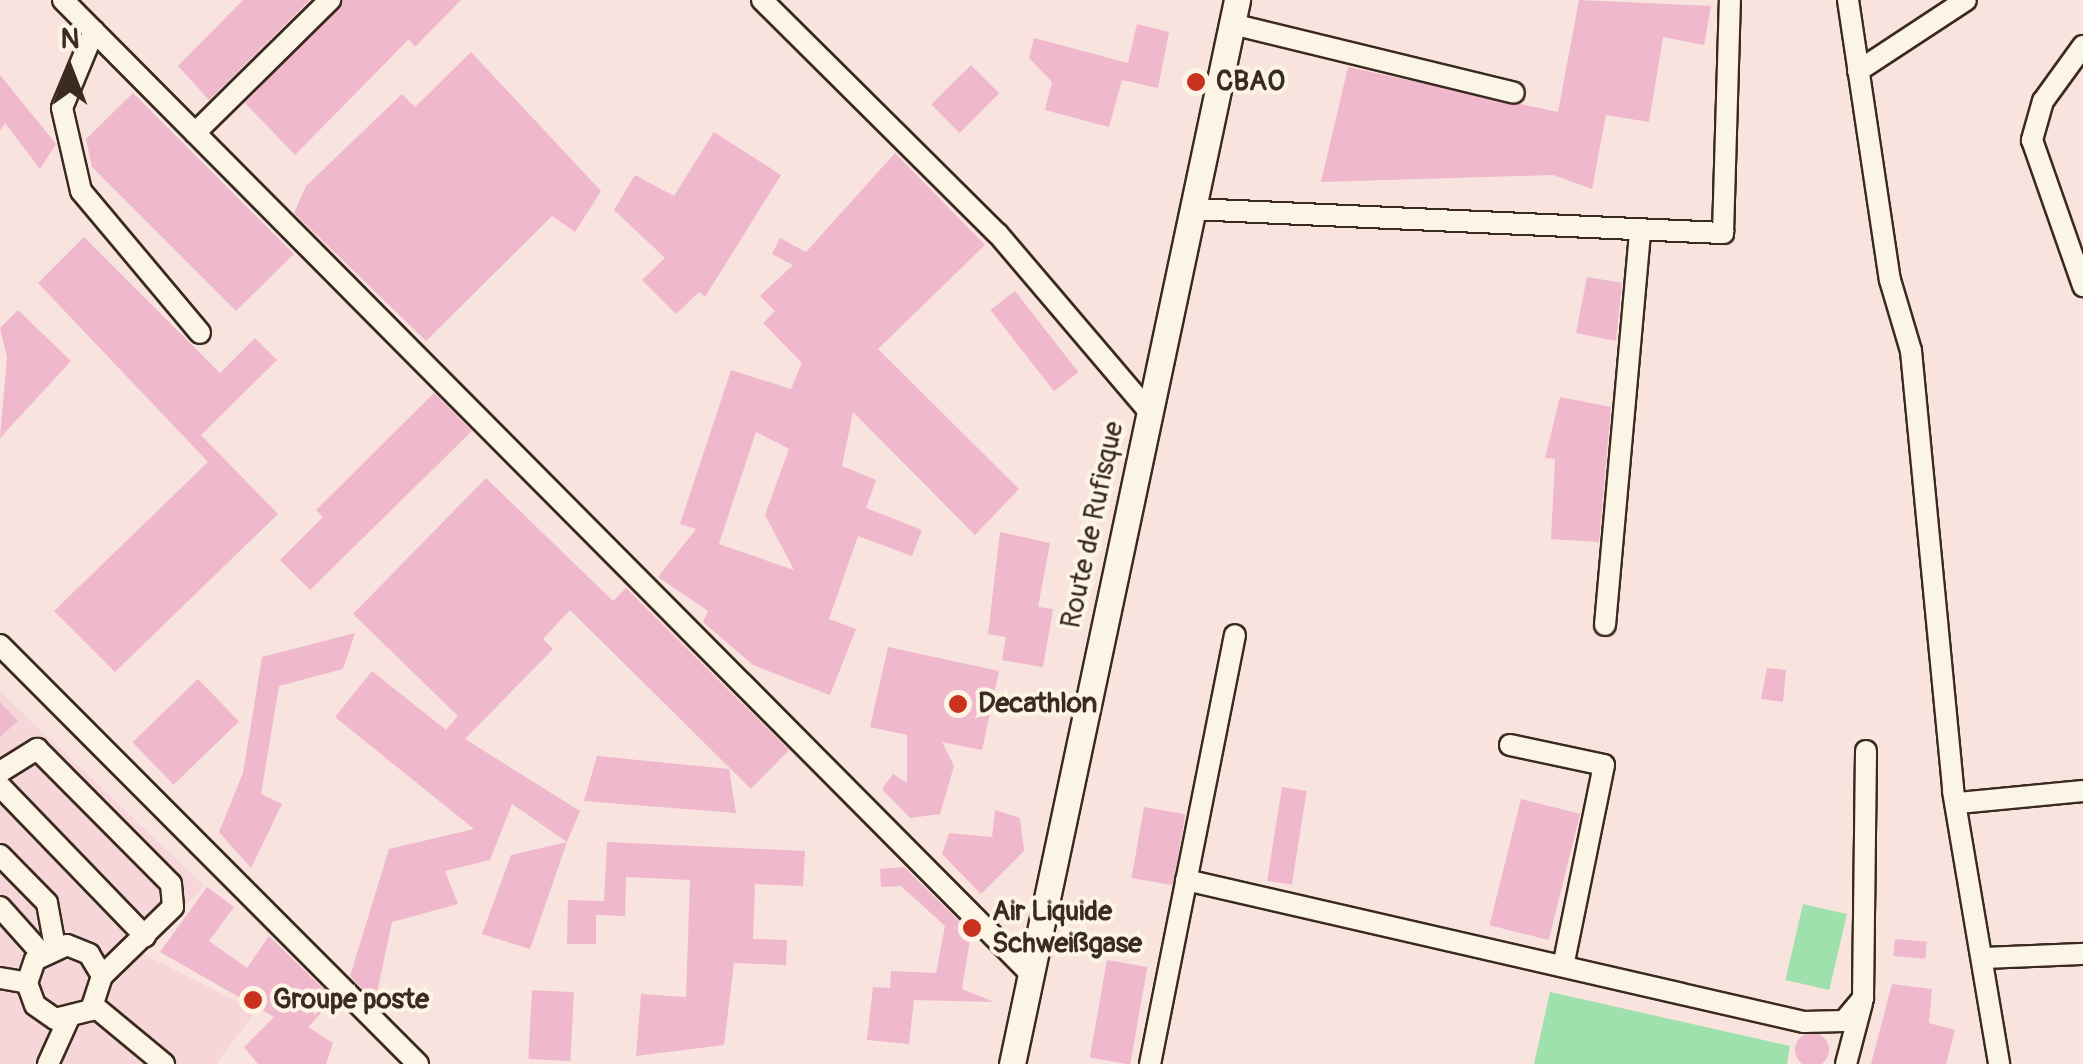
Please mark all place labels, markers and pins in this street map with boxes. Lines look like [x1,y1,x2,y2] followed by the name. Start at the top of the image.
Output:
[1216,65,1285,99] place label: CBAO
[1185,71,1207,93] marker: CBAO
[978,687,1097,721] place label: Decathlon
[947,693,969,715] marker: Decathlon
[992,895,1142,961] place label: Air Liquide Schweißgase
[961,917,983,939] marker: Air Liquide Schweißgase
[273,983,429,1017] place label: Groupe poste
[242,989,264,1011] marker: Groupe poste

